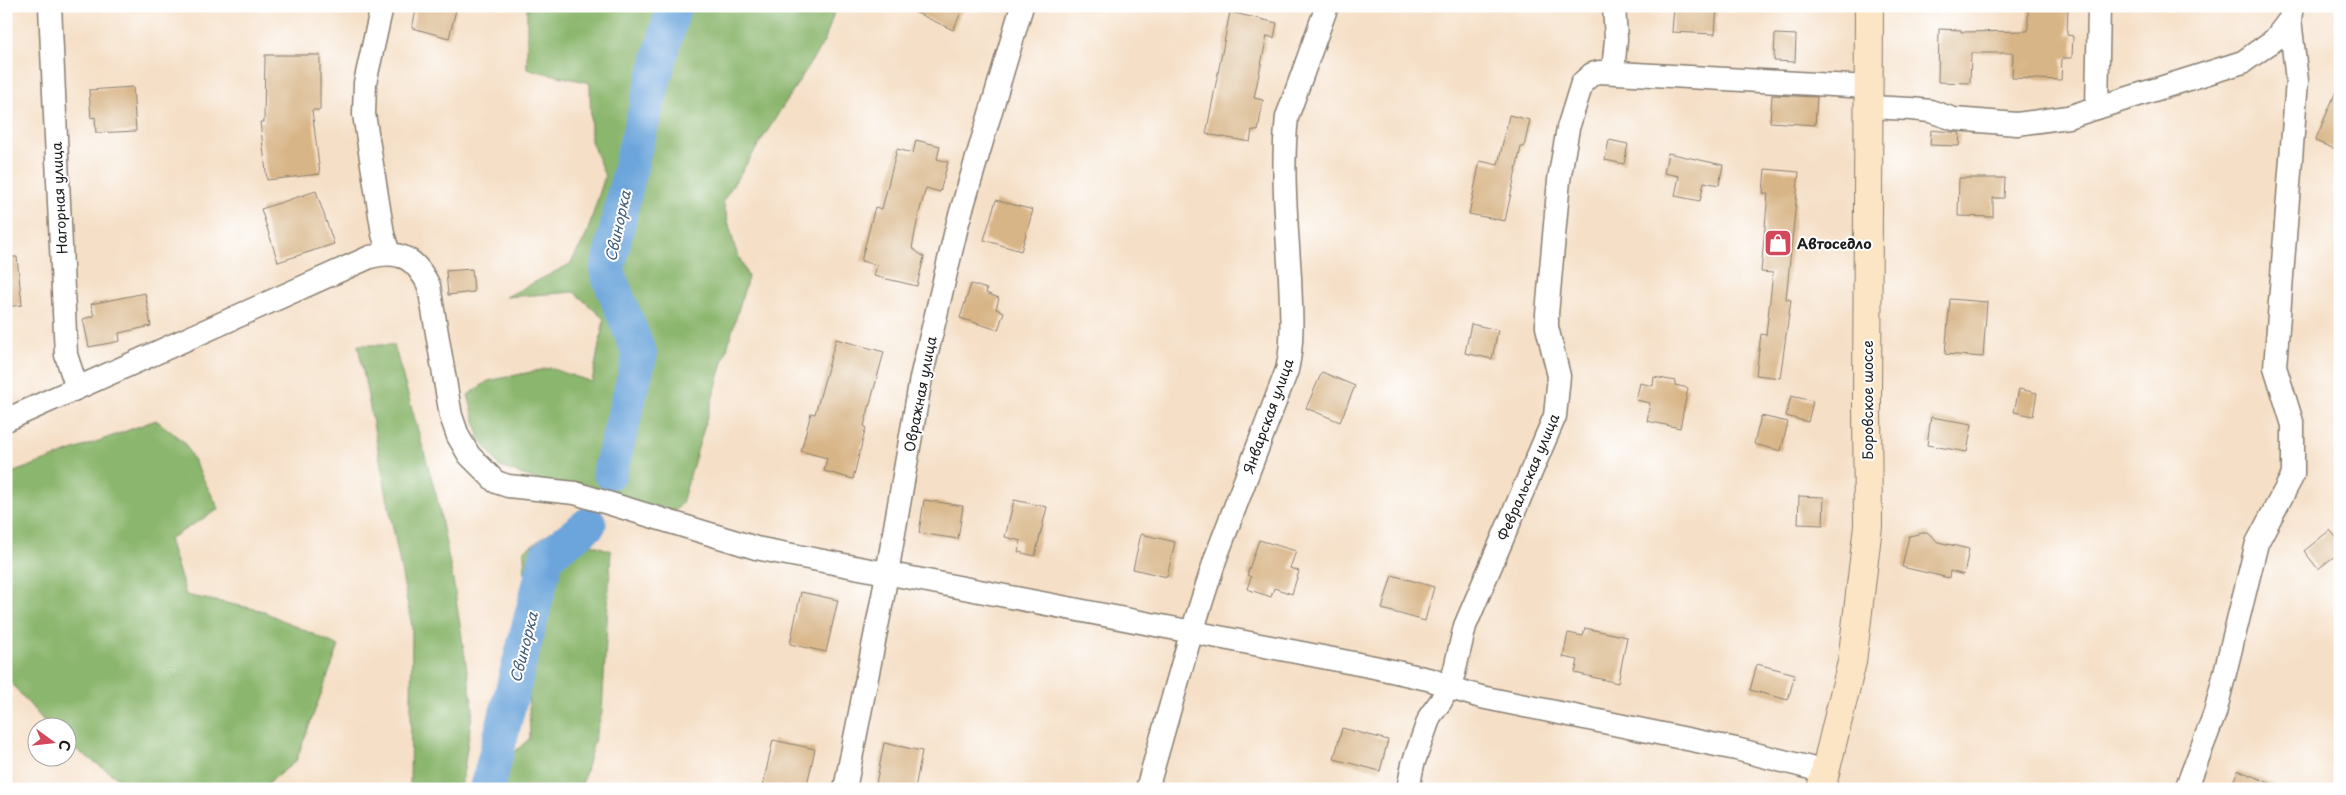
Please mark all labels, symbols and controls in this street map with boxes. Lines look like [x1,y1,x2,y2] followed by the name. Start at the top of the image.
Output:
[46,141,72,255] street label: Нагорная улица
[598,188,636,264] water label: Свинорка
[1763,228,1793,258] shop icon: Автоседло
[1797,233,1872,254] place label: Автоседло
[898,334,942,454] street label: Овражная улица
[1857,340,1878,460] street label: Боровское шоссе
[1237,355,1299,476] street label: Январская улица
[1492,410,1564,544] street label: Февральская улица
[503,609,543,685] water label: Свинорка
[28,718,78,768] north arrow
[54,738,77,753] text: С

